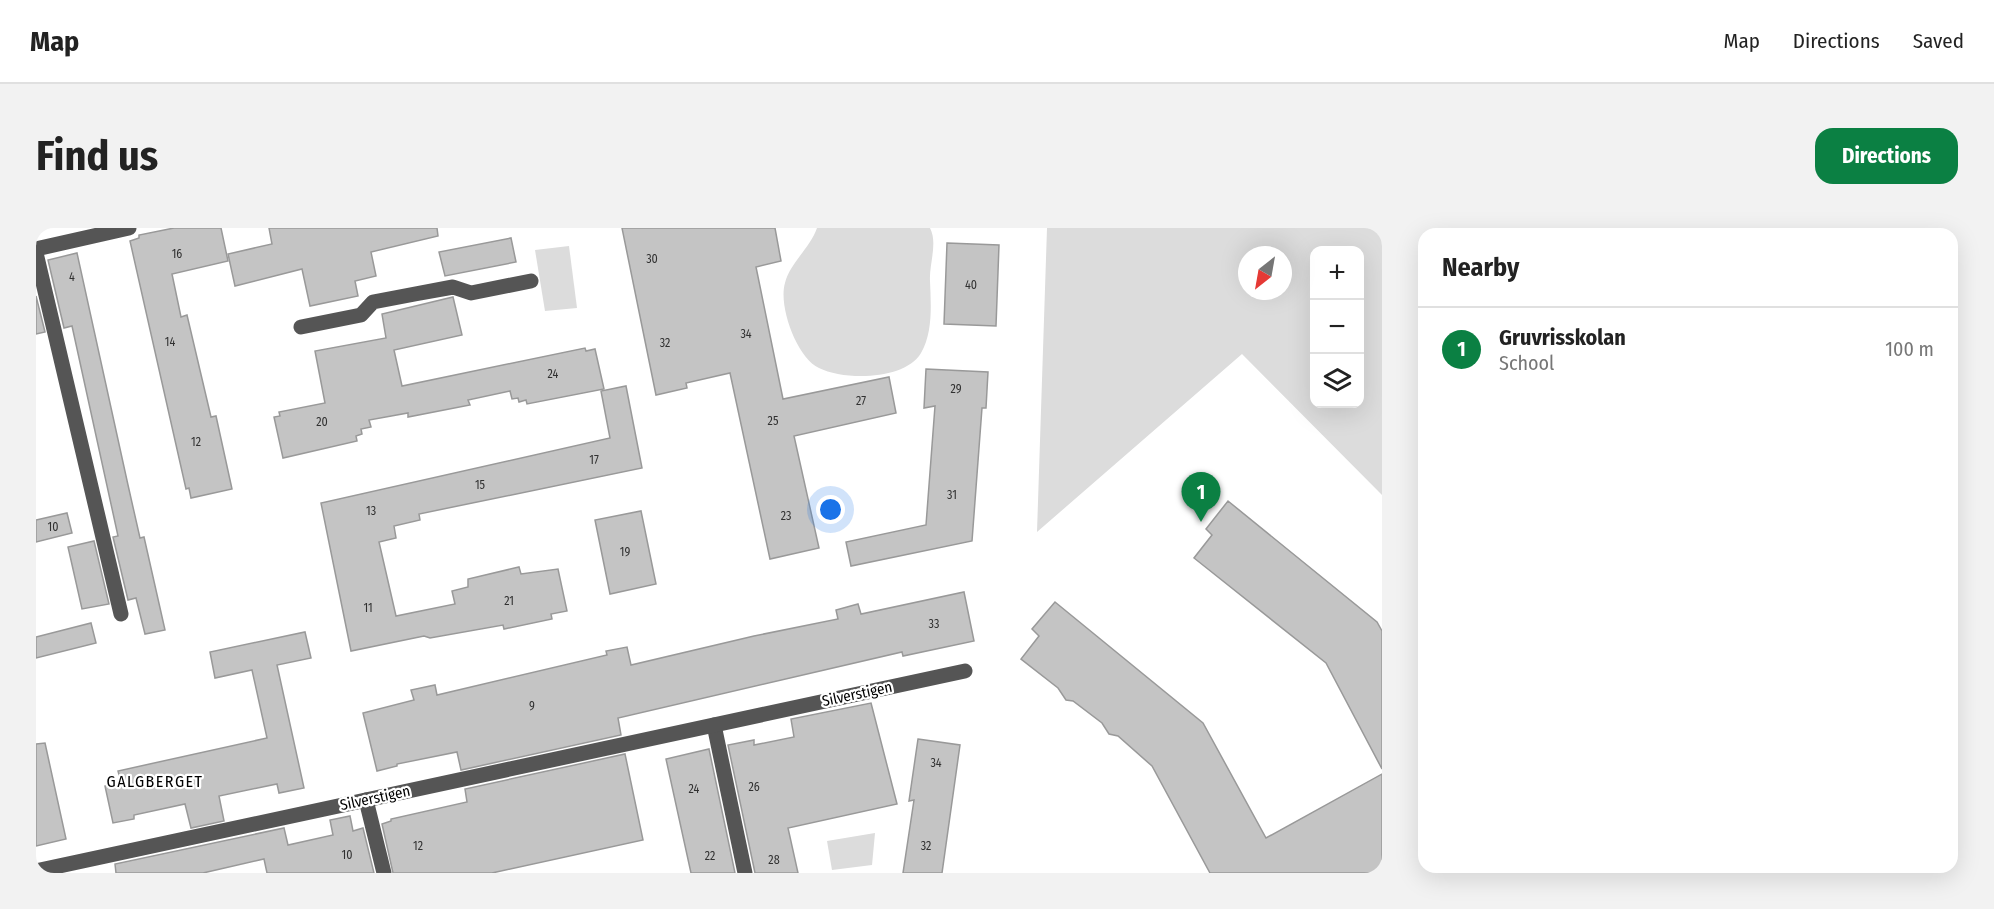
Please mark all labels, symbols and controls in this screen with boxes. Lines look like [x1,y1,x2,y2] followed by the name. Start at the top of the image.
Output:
[30,25,79,58] text: Map
[1723,28,1760,54] text: Map
[1793,28,1880,54] text: Directions
[1913,28,1964,54] text: Saved
[1815,128,1958,184] button: Directions
[36,131,158,181] text: Find us
[1238,246,1292,300] north arrow
[1310,246,1364,408] map controls
[1310,246,1364,300] button: +
[172,247,182,261] house number: 16
[646,252,658,266] house number: 30
[1442,252,1519,283] text: Nearby
[69,270,75,284] house number: 4
[965,278,977,292] house number: 40
[1310,300,1364,354] button: −
[1499,324,1626,351] text: Gruvrisskolan
[740,327,752,341] house number: 34
[165,335,175,349] house number: 14
[660,336,670,350] house number: 32
[1457,337,1466,361] text: 1
[1885,337,1934,361] text: 100 m
[1499,351,1554,375] text: School
[1310,354,1364,408] button: layers
[548,367,559,381] house number: 24
[950,382,962,396] house number: 29
[856,394,866,408] house number: 27
[768,414,779,428] house number: 25
[316,415,328,429] house number: 20
[191,435,201,449] house number: 12
[589,453,599,467] house number: 17
[1182,472,1220,522] pin: 1
[475,478,486,492] house number: 15
[947,488,957,502] house number: 31
[816,495,845,524] your location
[366,504,376,518] house number: 13
[781,509,791,523] house number: 23
[48,520,58,534] house number: 10
[620,545,630,559] house number: 19
[504,594,514,608] house number: 21
[363,601,373,615] house number: 11
[929,617,939,631] house number: 33
[820,678,894,710] street label: Silverstigen
[529,699,535,713] house number: 9
[930,756,942,770] house number: 34
[106,772,204,791] district label: GALGBERGET
[748,780,760,794] house number: 26
[338,782,412,814] street label: Silverstigen
[689,782,700,796] house number: 24
[413,839,423,853] house number: 12
[921,839,931,853] house number: 32
[342,848,352,862] house number: 10
[705,849,715,863] house number: 22
[768,853,780,867] house number: 28

